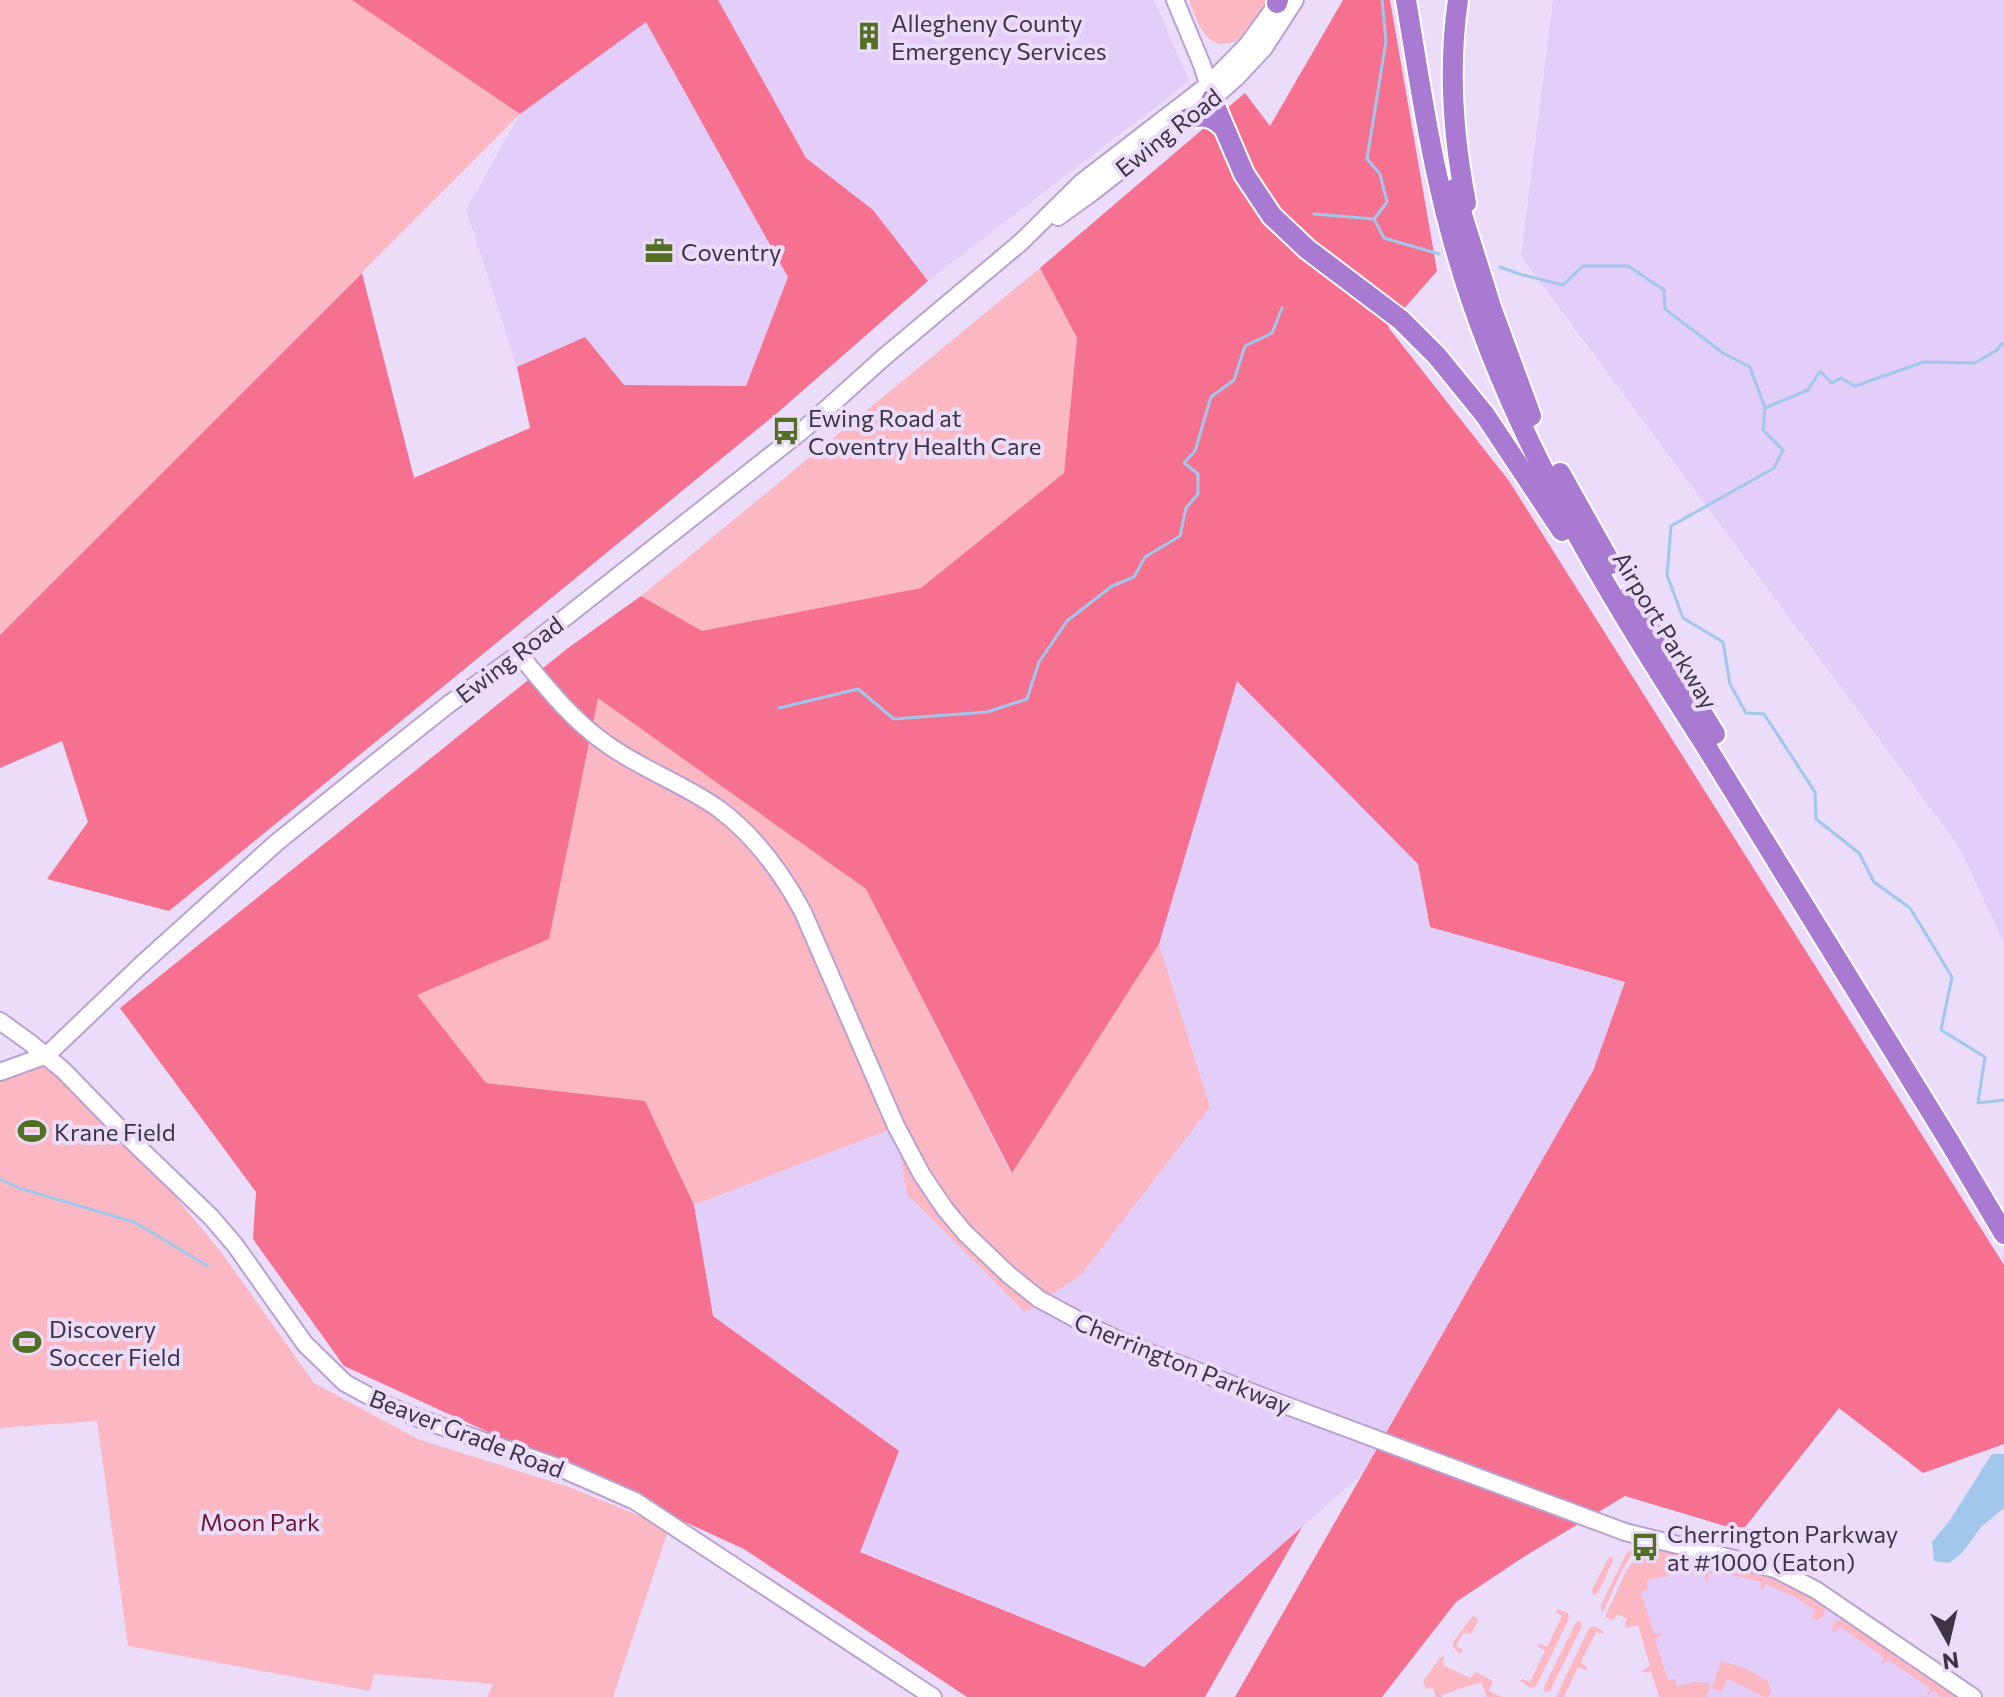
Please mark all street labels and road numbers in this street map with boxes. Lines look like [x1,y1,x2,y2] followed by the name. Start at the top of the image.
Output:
[1109,82,1227,182] street label: Ewing Road
[1608,546,1724,714] street label: Airport Parkway
[450,609,568,709] street label: Ewing Road
[1070,1306,1296,1420] street label: Cherrington Parkway
[366,1383,568,1483] street label: Beaver Grade Road

